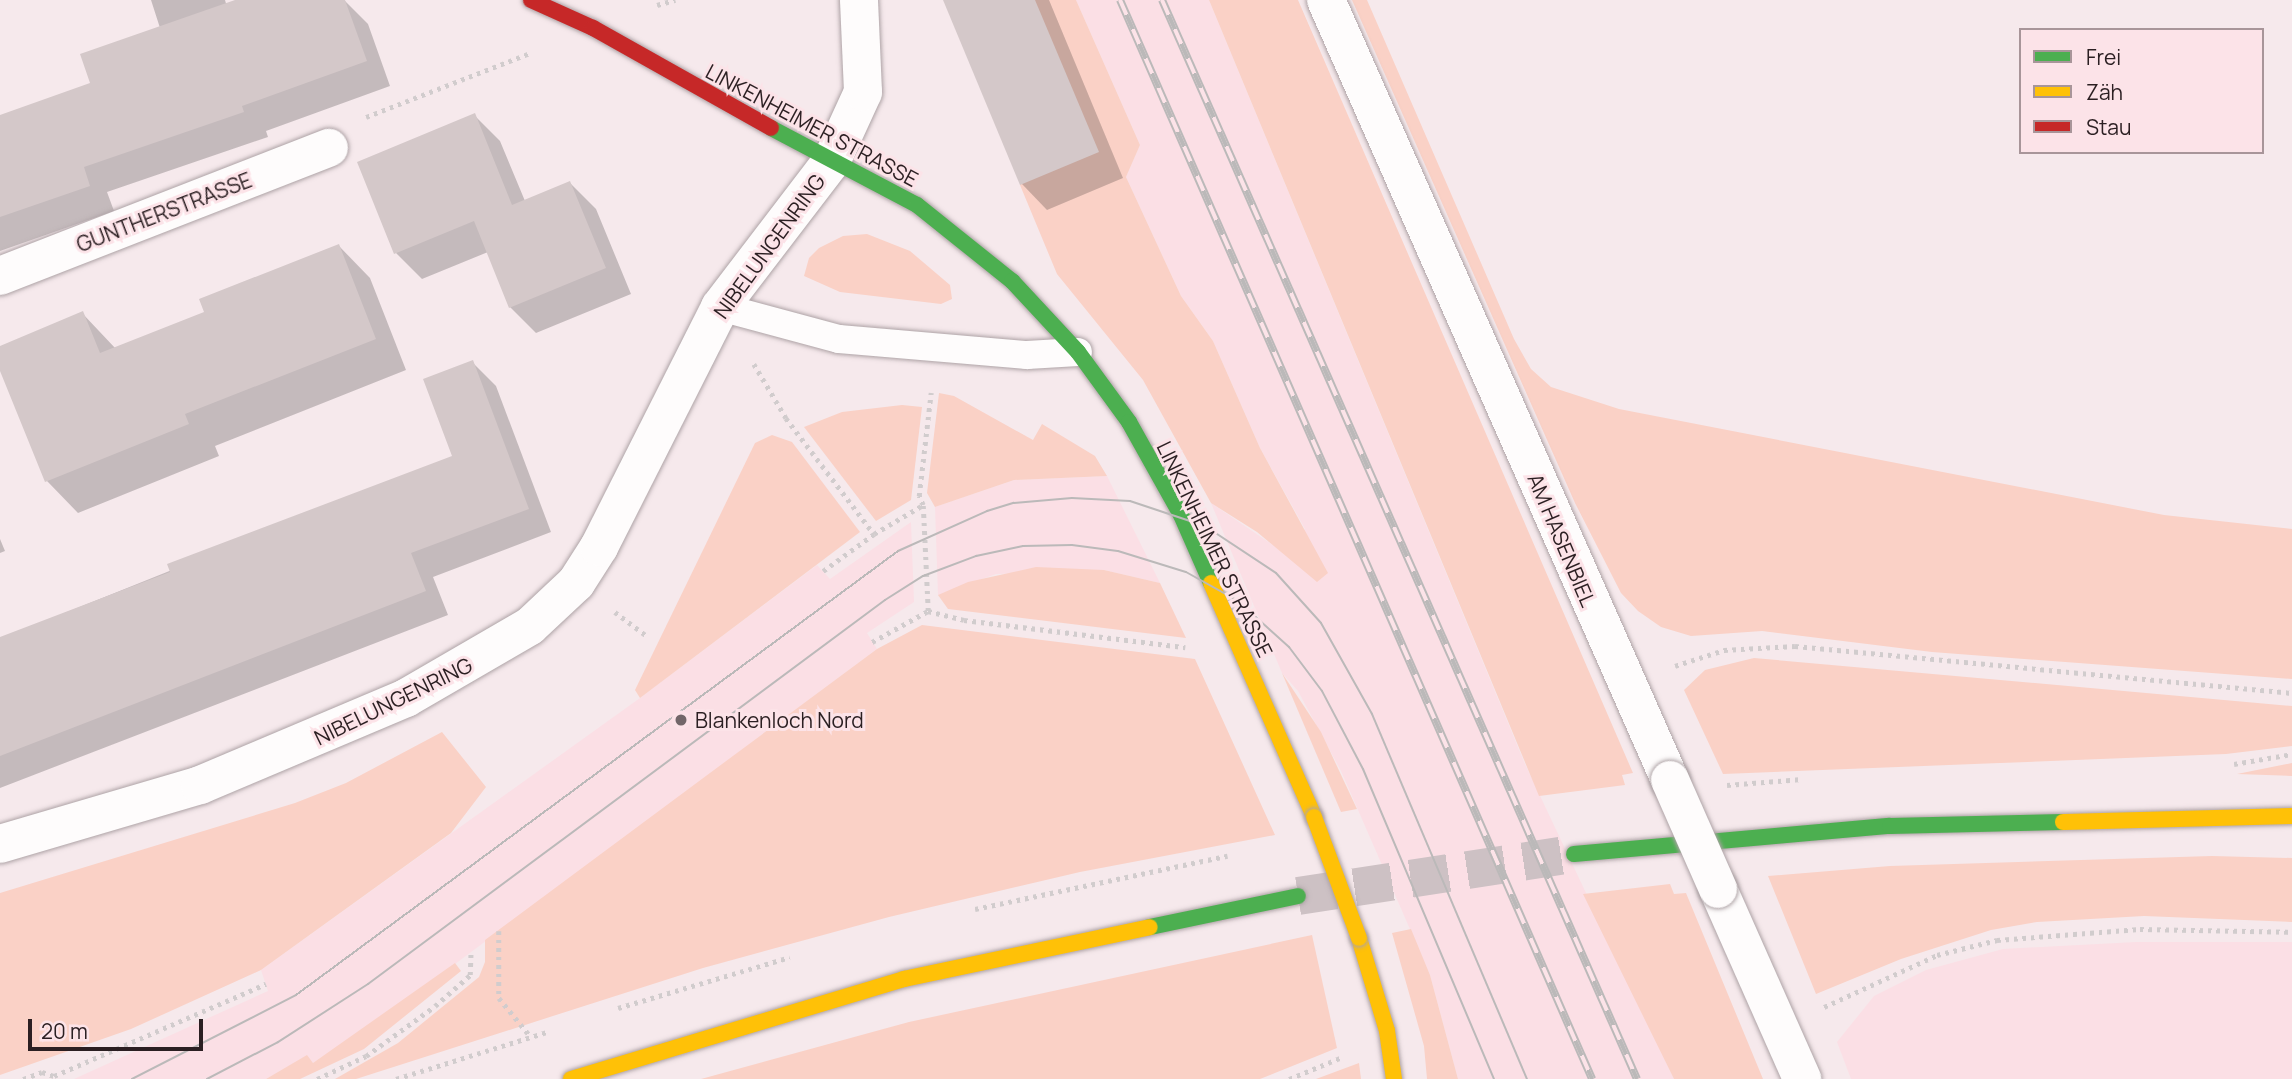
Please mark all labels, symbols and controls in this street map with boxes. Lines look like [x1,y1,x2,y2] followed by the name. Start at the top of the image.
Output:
[2019,28,2264,154] legend
[2086,43,2121,71] text: Frei
[702,58,922,192] street label: LINKENHEIMER STRASSE
[2086,78,2123,106] text: Zäh
[2086,113,2132,141] text: Stau
[73,167,255,257] street label: GUNTHERSTRASSE
[708,169,830,323] street label: NIBELUNGENRING
[1152,437,1278,661] street label: LINKENHEIMER STRASSE
[1523,470,1601,610] street label: AM HASENBIEL
[310,652,476,750] street label: NIBELUNGENRING
[695,707,864,733] place label: Blankenloch Nord
[673,712,689,728] marker: Blankenloch Nord
[32,1006,206,1050] scale bar
[41,1017,88,1045] text: 20 m

